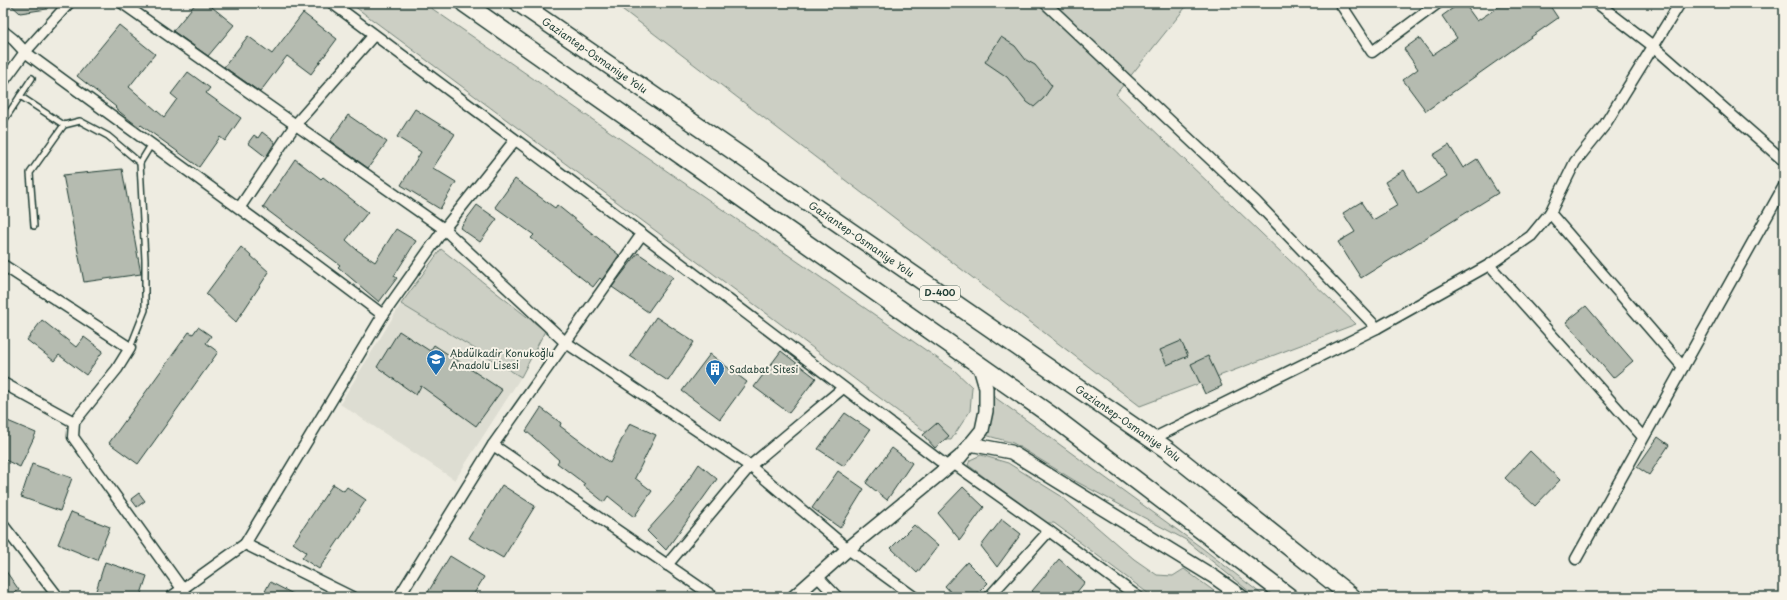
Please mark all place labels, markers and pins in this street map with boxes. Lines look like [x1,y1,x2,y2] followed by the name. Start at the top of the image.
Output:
[450,345,554,372] place label: Abdülkadir Konukoğlu Anadolu Lisesi
[425,348,447,376] school or university icon: Abdülkadir Konukoğlu Anadolu Lisesi
[704,358,726,386] building icon: Sadabat Sitesi
[729,361,798,376] place label: Sadabat Sitesi

